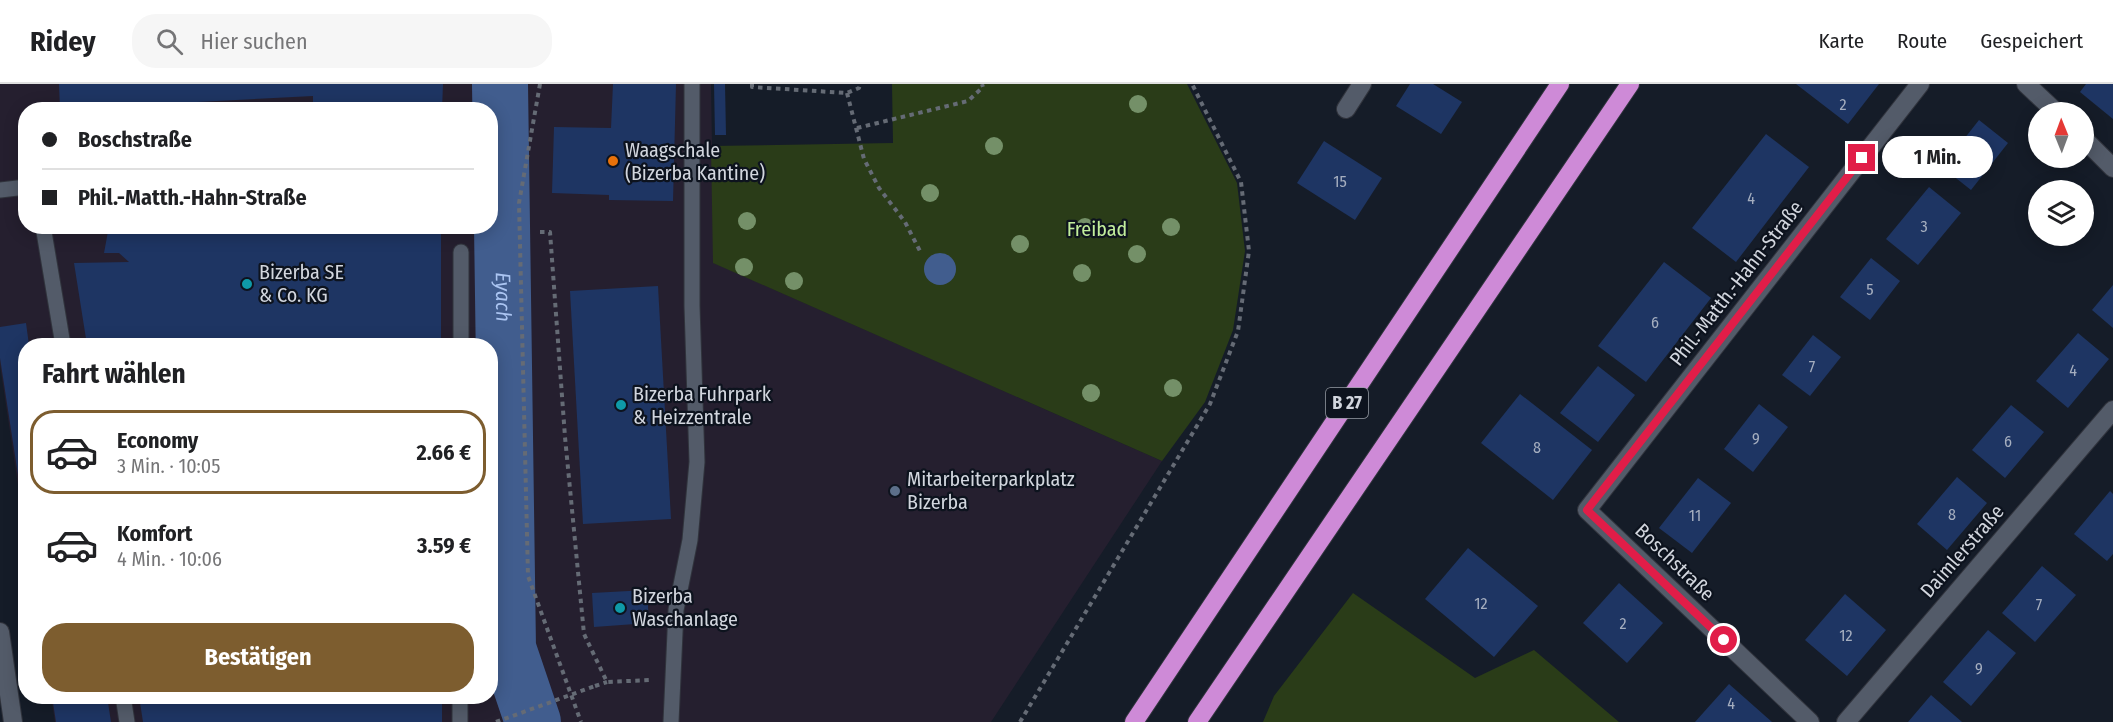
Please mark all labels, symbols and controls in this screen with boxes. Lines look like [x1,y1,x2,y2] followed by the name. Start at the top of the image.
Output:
[132,14,552,68] search box
[30,25,96,58] text: Ridey
[153,25,186,58] icon: search
[201,28,308,55] text: Hier suchen
[1819,28,1864,54] text: Karte
[1897,28,1947,54] text: Route
[1980,28,2083,54] text: Gespeichert
[1839,95,1847,114] house number: 2
[2028,102,2094,168] north arrow
[2028,102,2094,246] map controls
[78,126,192,153] text: Boschstraße
[1883,137,1994,179] callout: 1 Min.
[625,138,765,185] place label: Waagschale (Bizerba Kantine)
[1848,144,1875,171] route end
[1914,145,1961,169] text: 1 Min.
[606,154,620,168] marker: Waagschale (Bizerba Kantine)
[1333,172,1347,191] house number: 15
[2028,180,2094,246] button: layers
[78,184,307,211] text: Phil.-Matth.-Hahn-Straße
[1747,189,1755,208] house number: 4
[1664,196,1808,370] street label: Phil.-Matth.-Hahn-Straße
[1067,217,1127,241] park label: Freibad
[1920,217,1928,236] house number: 3
[259,260,344,307] place label: Bizerba SE & Co. KG
[490,272,516,322] water label: Eyach
[240,277,254,291] marker: Bizerba SE & Co. KG
[1866,280,1874,299] house number: 5
[1651,313,1659,332] house number: 6
[1809,357,1816,376] house number: 7
[42,358,186,390] text: Fahrt wählen
[2069,361,2077,380] house number: 4
[633,382,772,429] place label: Bizerba Fuhrpark & Heizzentrale
[1326,388,1368,418] road number: B 27
[614,398,628,412] marker: Bizerba Fuhrpark & Heizzentrale
[45,425,99,479] icon: car
[117,427,198,454] text: Economy
[1752,429,1760,448] house number: 9
[2004,432,2012,451] house number: 6
[1533,438,1541,457] house number: 8
[417,439,471,466] text: 2.66 €
[117,454,220,478] text: 3 Min. · 10:05
[907,467,1075,514] place label: Mitarbeiterparkplatz Bizerba
[888,484,902,498] marker: Mitarbeiterparkplatz Bizerba
[1915,500,2009,602] street label: Daimlerstraße
[1948,505,1956,524] house number: 8
[1689,506,1701,525] house number: 11
[45,518,99,572] icon: car
[1630,518,1720,606] street label: Boschstraße
[117,520,192,547] text: Komfort
[417,532,471,559] text: 3.59 €
[117,547,222,571] text: 4 Min. · 10:06
[632,584,738,631] place label: Bizerba Waschanlage
[1474,594,1488,613] house number: 12
[2036,595,2043,614] house number: 7
[613,601,627,615] marker: Bizerba Waschanlage
[1619,614,1627,633] house number: 2
[42,623,474,692] button: Bestätigen
[1710,626,1737,653] route start
[1839,626,1853,645] house number: 12
[1975,659,1983,678] house number: 9
[1727,694,1735,713] house number: 4

